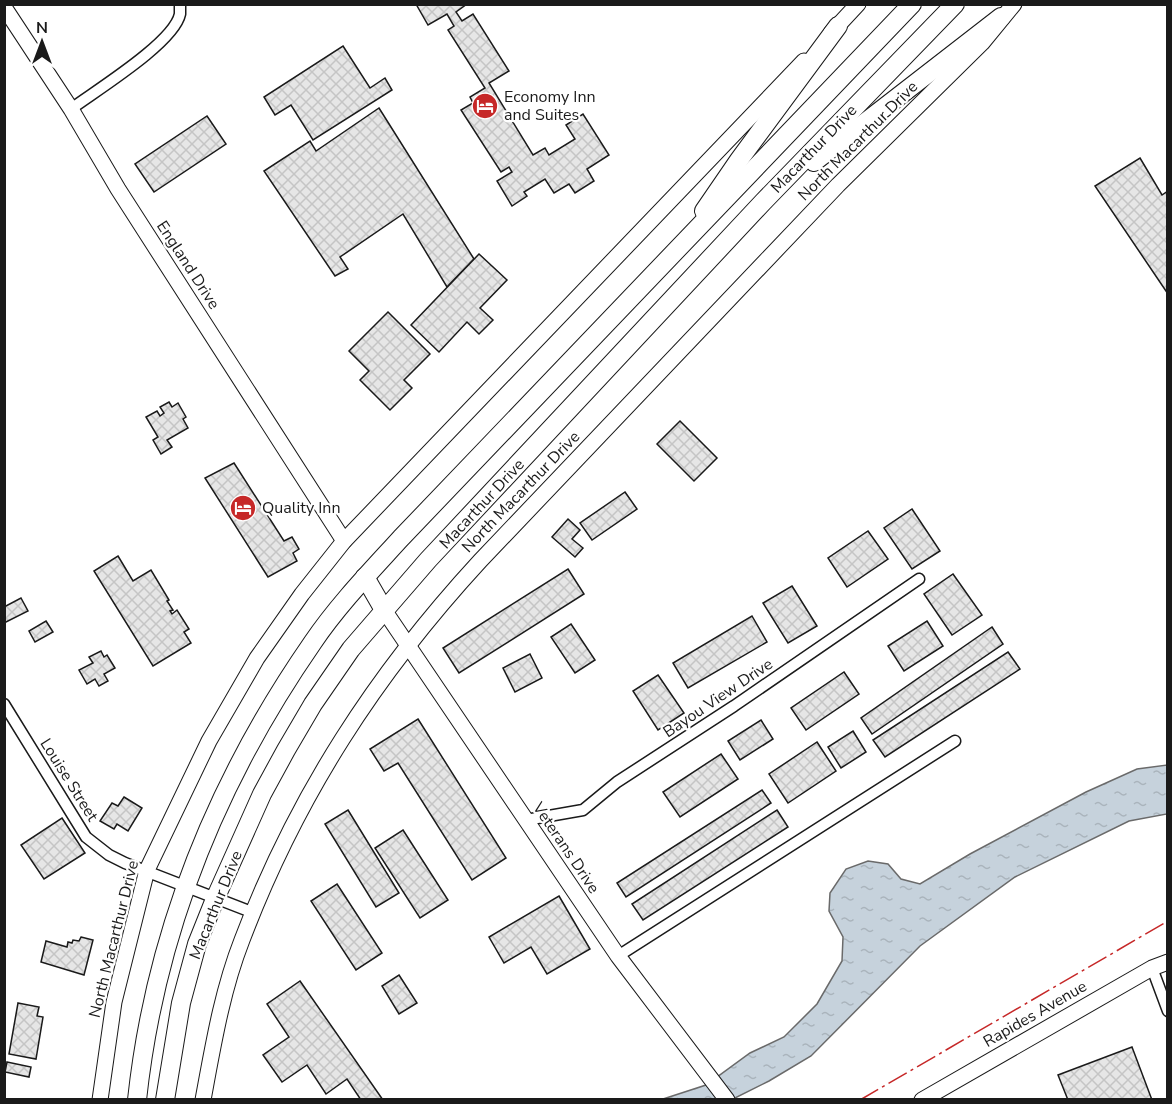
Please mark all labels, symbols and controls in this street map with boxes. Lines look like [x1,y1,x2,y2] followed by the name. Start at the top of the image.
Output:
[12,12,72,72] north arrow
[36,17,48,39] text: N
[794,77,922,205] street label: North Macarthur Drive
[504,86,596,126] place label: Economy Inn and Suites
[470,91,500,121] hotel icon: Economy Inn and Suites
[767,101,861,197] street label: Macarthur Drive
[151,216,225,314] street label: England Drive
[458,427,584,557] street label: North Macarthur Drive
[436,455,528,553] street label: Macarthur Drive
[228,493,258,523] hotel icon: Quality Inn
[262,497,341,519] place label: Quality Inn
[659,653,777,743] street label: Bayou View Drive
[35,734,103,826] street label: Louise Street
[527,797,605,898] street label: Veterans Drive
[184,847,248,963] street label: Macarthur Drive
[84,858,144,1020] street label: North Macarthur Drive
[979,975,1091,1053] street label: Rapides Avenue

